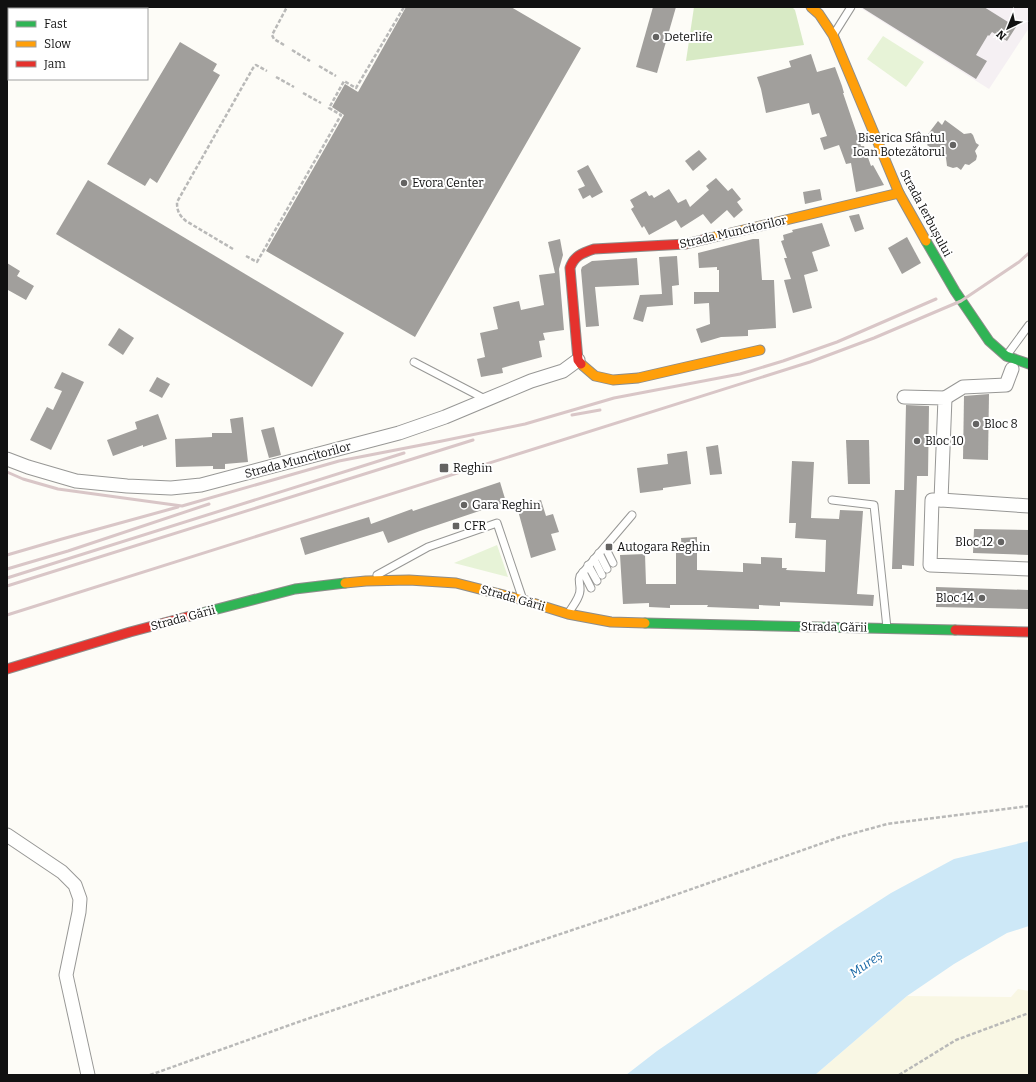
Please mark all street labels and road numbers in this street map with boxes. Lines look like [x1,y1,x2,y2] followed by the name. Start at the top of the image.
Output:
[896,167,955,260] street label: Strada Ierbușului
[678,213,789,251] street label: Strada Muncitorilor
[243,439,353,481] street label: Strada Muncitorilor
[479,582,547,614] street label: Strada Gării
[149,603,217,633] street label: Strada Gării
[801,619,868,635] street label: Strada Gării

